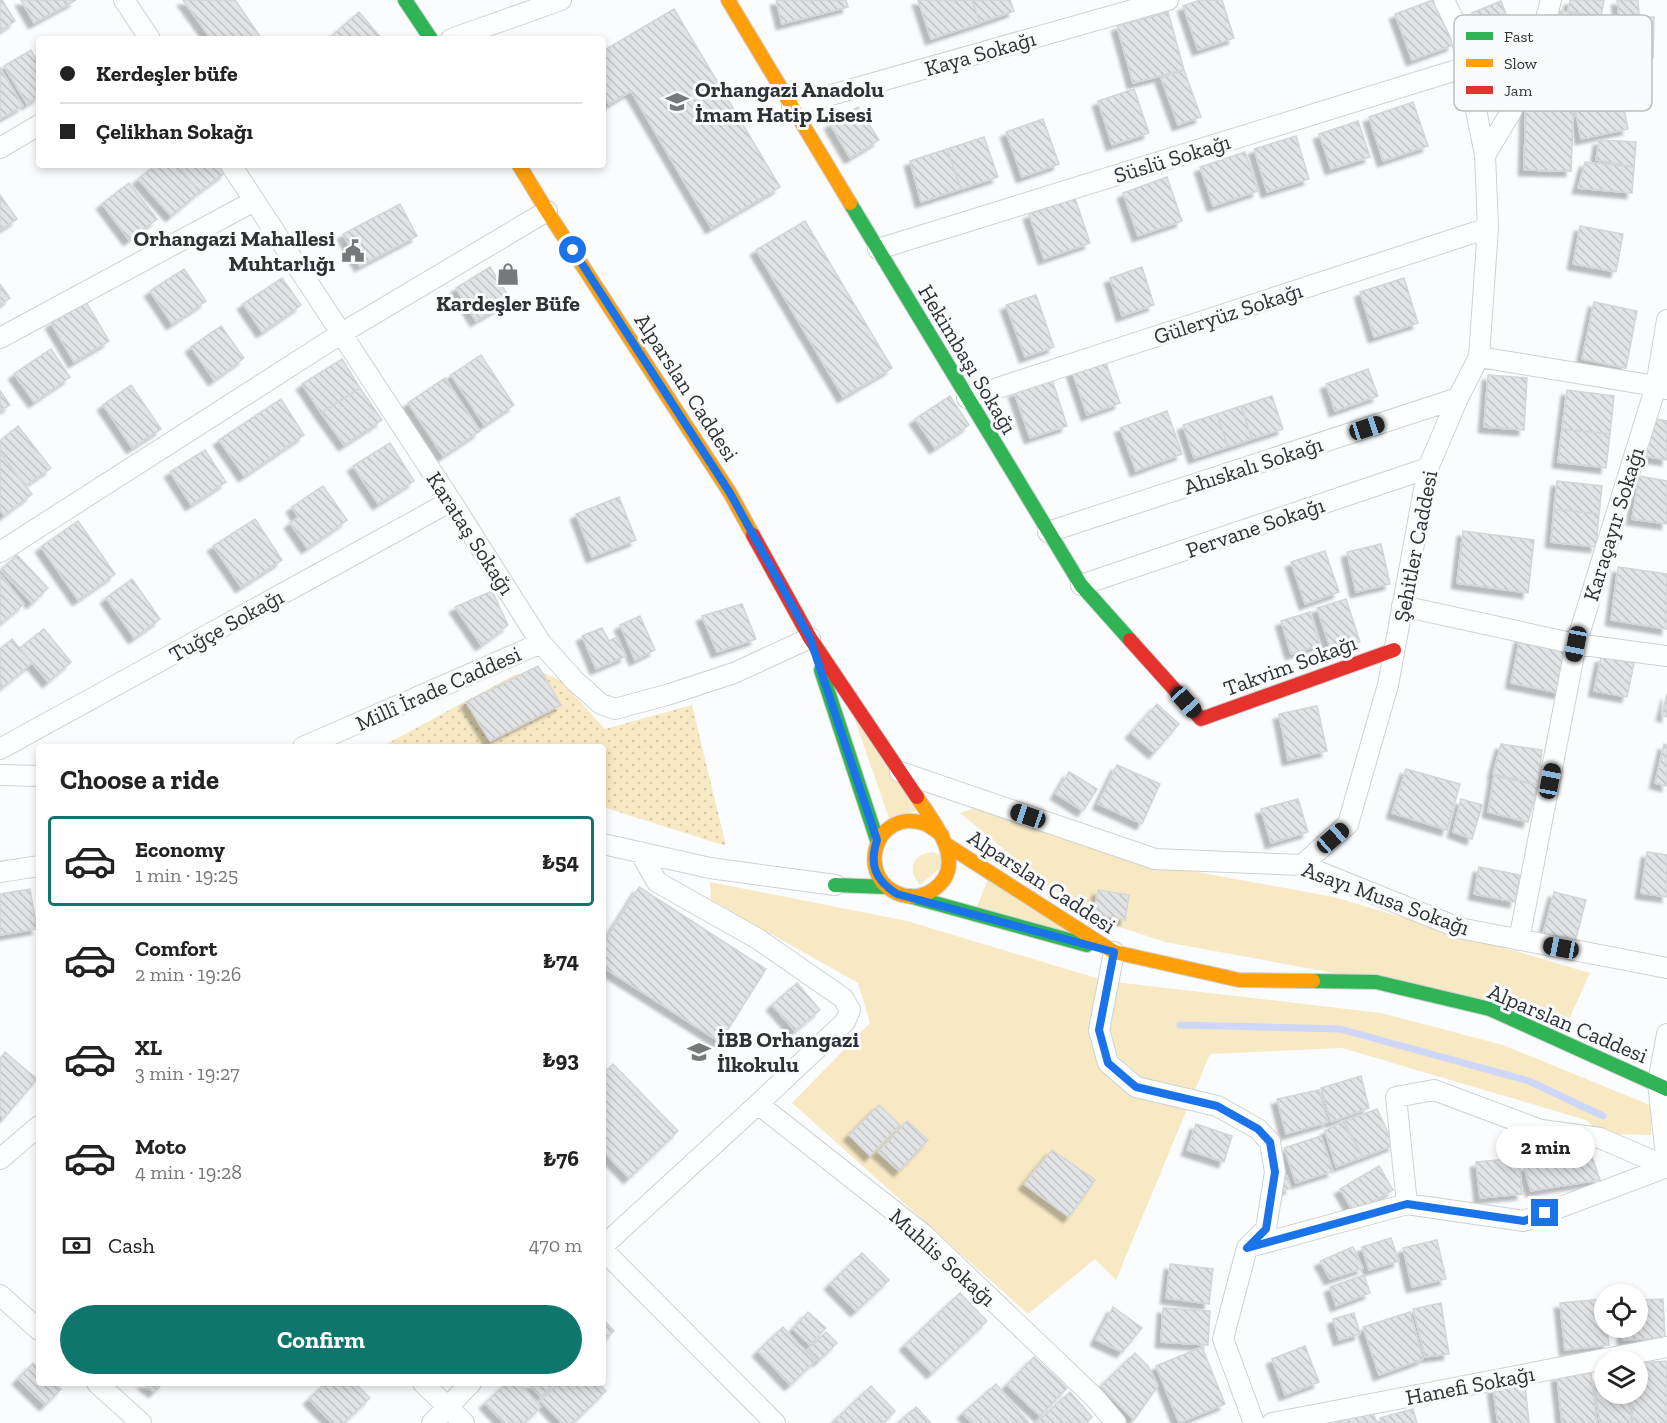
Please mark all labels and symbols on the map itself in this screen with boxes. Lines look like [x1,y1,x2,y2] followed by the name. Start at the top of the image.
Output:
[1454,15,1652,111] legend
[921,25,1039,82] street label: Kaya Sokağı
[1504,27,1533,46] text: Fast
[1504,54,1538,73] text: Slow
[695,76,884,128] place label: Orhangazi Anadolu İmam Hatip Lisesi
[1504,81,1533,100] text: Jam
[664,89,690,115] school or university icon: Orhangazi Anadolu İmam Hatip Lisesi
[1111,128,1234,189] street label: Süslü Sokağı
[134,225,335,277] place label: Orhangazi Mahallesi Muhtarlığı
[559,236,586,263] route start
[340,238,366,264] public building icon: Orhangazi Mahallesi Muhtarlığı
[495,261,521,287] shop icon: Kardeşler Büfe
[1150,277,1306,350] street label: Güleryüz Sokağı
[912,280,1023,439] street label: Hekimbaşı Sokağı
[436,290,580,317] place label: Kardeşler Büfe
[629,308,744,466] street label: Alparslan Caddesi
[1347,414,1387,442] car
[1180,430,1326,501] street label: Ahıskalı Sokağı
[1577,444,1650,604] street label: Karaçayır Sokağı
[421,467,520,600] street label: Karataş Sokağı
[1388,468,1443,624] street label: Şehitler Caddesi
[1182,491,1328,564] street label: Pervane Sokağı
[164,583,288,668] street label: Tuğçe Sokağı
[1564,625,1588,663] car
[1220,629,1360,702] street label: Takvim Sokağı
[351,640,525,737] street label: Millî İrade Caddesi
[1167,683,1205,721] car
[1538,762,1562,800] car
[1008,802,1048,830] car
[1314,819,1352,857] car
[963,824,1121,939] street label: Alparslan Caddesi
[1298,856,1473,941] street label: Asayı Musa Sokağı
[1542,936,1580,960] car
[1484,978,1652,1069] street label: Alparslan Caddesi
[717,1026,860,1078] place label: İBB Orhangazi İlkokulu
[686,1039,712,1065] school or university icon: İBB Orhangazi İlkokulu
[1496,1126,1594,1168] callout: 2 min
[1531,1199,1558,1226] route end
[884,1203,1001,1312] street label: Muhlis Sokağı
[1403,1360,1537,1411] street label: Hanefi Sokağı

